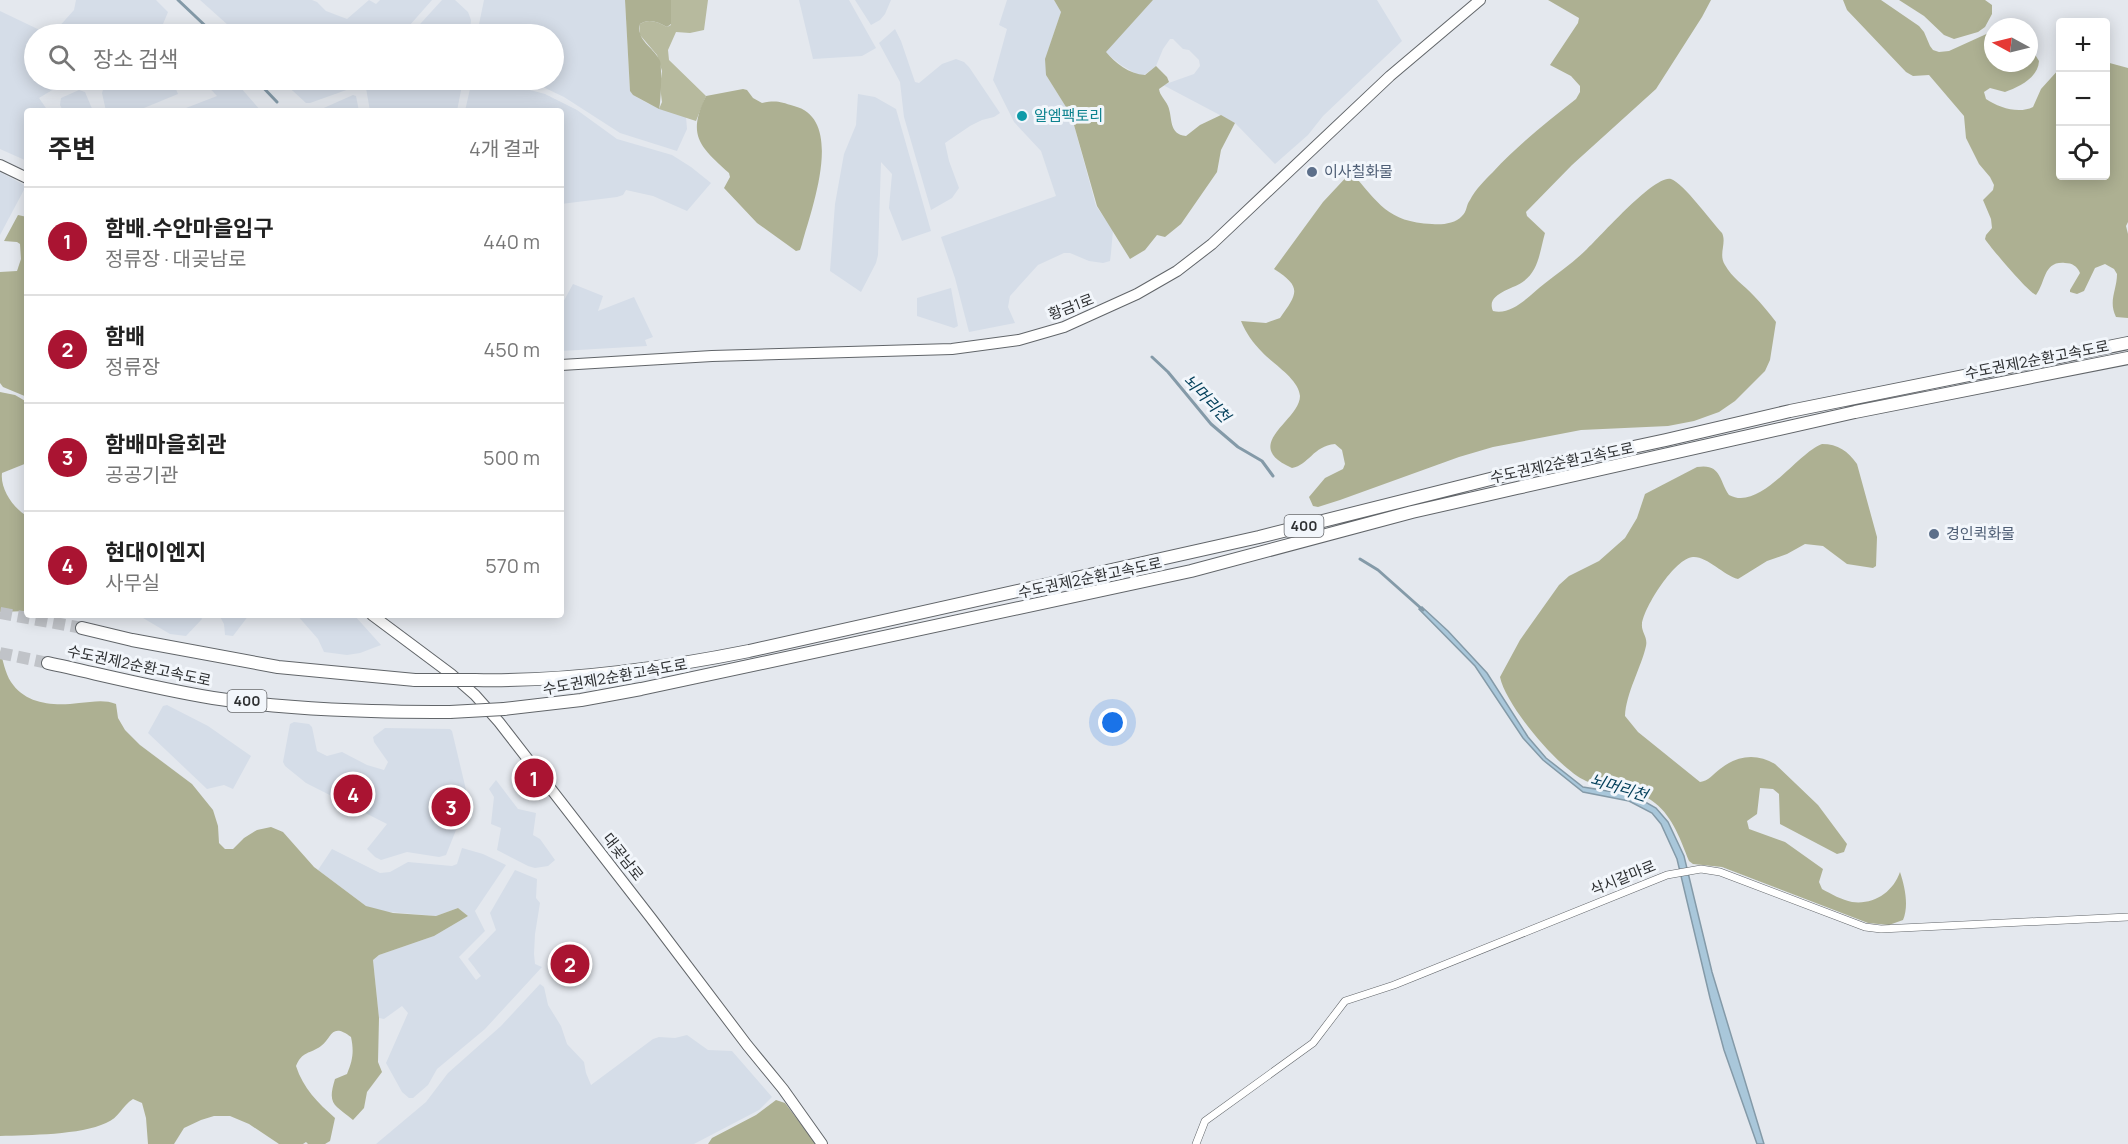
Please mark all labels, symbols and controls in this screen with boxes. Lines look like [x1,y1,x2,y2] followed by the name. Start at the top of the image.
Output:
[1984,18,2038,72] north arrow
[2056,18,2110,180] map controls
[2056,18,2110,72] button: +
[24,24,564,90] search box
[45,41,78,74] icon: search
[93,44,178,74] text: 장소 검색
[2056,72,2110,126] button: −
[1034,105,1103,126] place label: 알엠팩토리
[1015,109,1029,123] marker: 알엠팩토리
[2056,126,2110,180] button: locate
[48,130,96,166] text: 주변
[469,135,540,162] text: 4개 결과
[1324,161,1393,182] place label: 이사칠화물
[1305,165,1319,179] marker: 이사칠화물
[105,213,274,243] text: 함배.수안마을입구
[63,228,72,255] text: 1
[483,228,540,255] text: 440 m
[105,245,246,272] text: 정류장 · 대곶남로
[1045,288,1097,325] street label: 황금1로
[105,321,145,351] text: 함배
[1963,335,2111,384] street label: 수도권제2순환고속도로
[62,336,73,363] text: 2
[484,336,540,363] text: 450 m
[105,353,160,380] text: 정류장
[1179,369,1237,428] water label: 뇌머리천
[105,429,226,459] text: 함배마을회관
[1488,437,1636,488] street label: 수도권제2순환고속도로
[62,444,73,471] text: 3
[483,444,540,471] text: 500 m
[105,461,179,488] text: 공공기관
[1284,515,1324,537] road number: 400
[1946,523,2015,544] place label: 경인퀵화물
[1927,527,1941,541] marker: 경인퀵화물
[105,537,206,567] text: 현대이엔지
[61,552,74,579] text: 4
[485,552,540,579] text: 570 m
[1016,552,1164,603] street label: 수도권제2순환고속도로
[105,569,160,596] text: 사무실
[65,640,213,691] street label: 수도권제2순환고속도로
[541,653,689,700] street label: 수도권제2순환고속도로
[228,690,266,712] road number: 400
[1098,708,1127,737] your location
[514,756,554,800] pin: 1
[1588,768,1653,807] water label: 뇌머리천
[334,772,372,816] pin: 4
[432,784,470,830] pin: 3
[598,828,649,885] street label: 대곶남로
[1587,855,1659,900] street label: 삭시갈마로
[550,942,590,986] pin: 2

